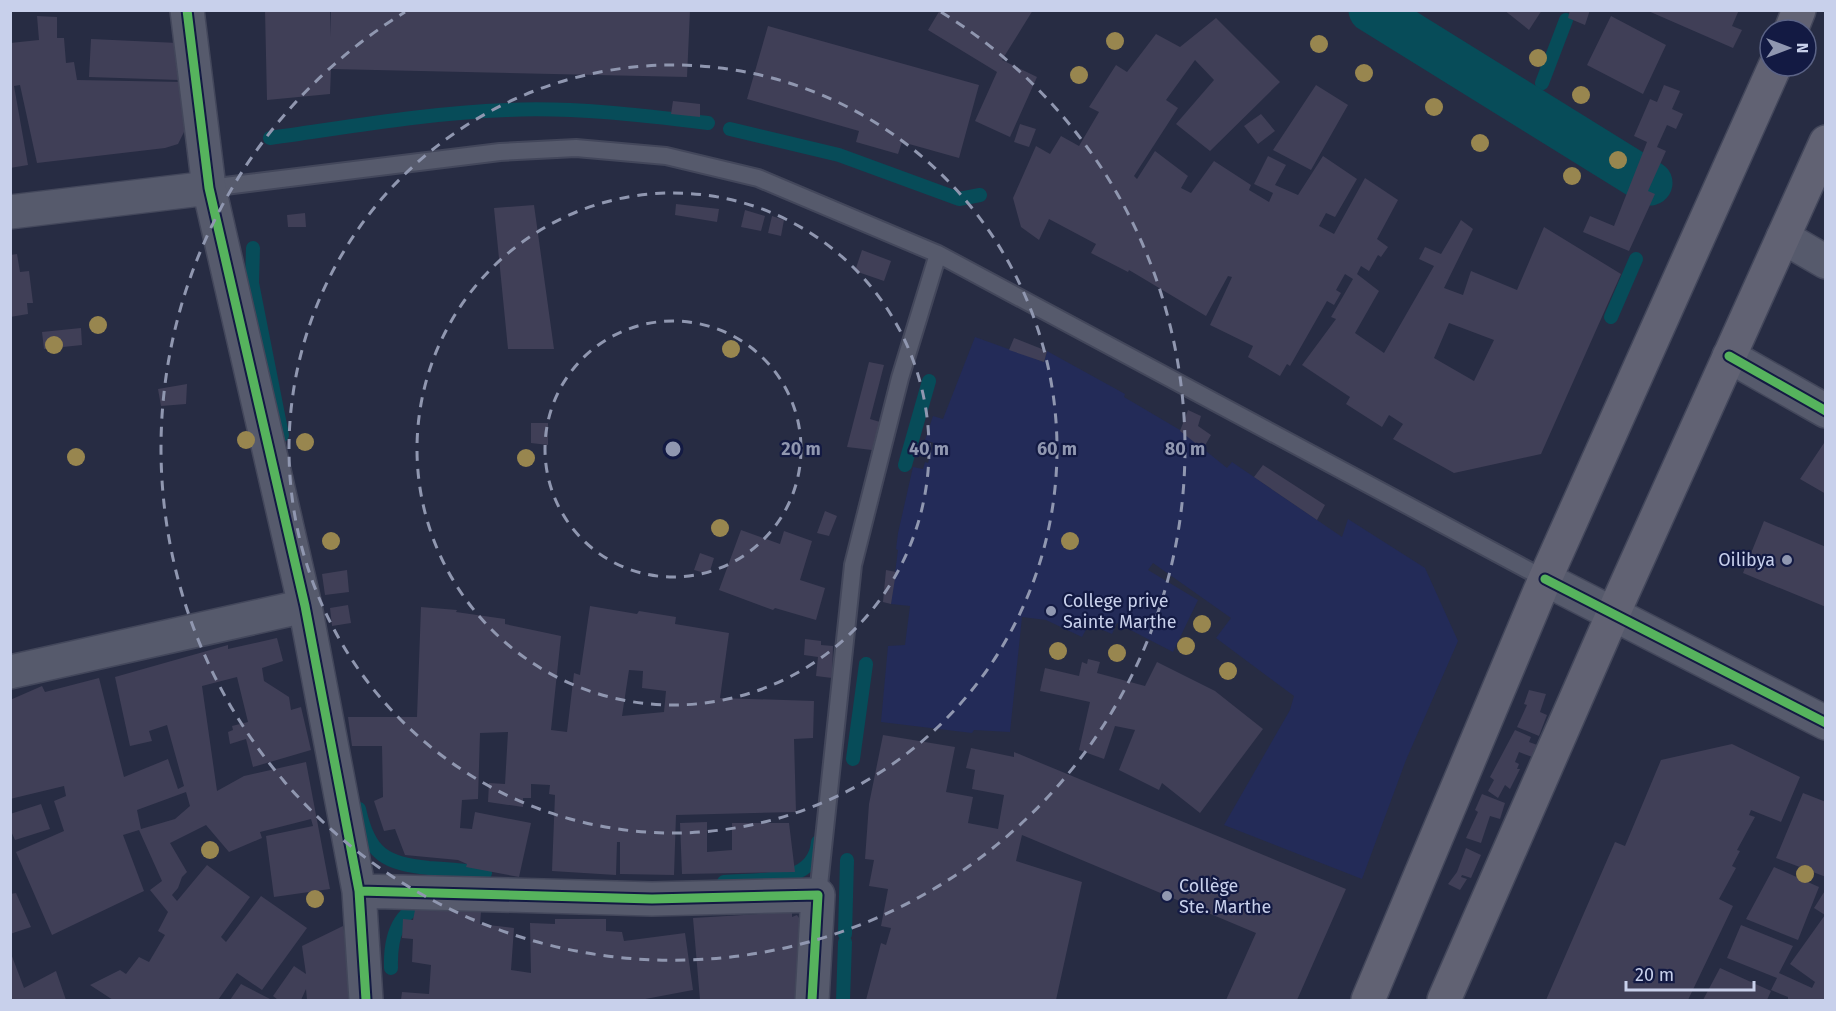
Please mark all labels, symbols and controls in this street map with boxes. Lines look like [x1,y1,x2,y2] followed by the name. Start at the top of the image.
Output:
[1758,18,1818,78] north arrow
[1793,43,1812,53] text: N
[781,438,821,460] text: 20 m
[909,438,949,460] text: 40 m
[1037,438,1077,460] text: 60 m
[1165,438,1205,460] text: 80 m
[663,439,683,459] centre of rings
[1718,549,1775,571] place label: Oilibya
[1780,553,1794,567] marker: Oilibya
[1063,590,1177,633] place label: College prive Sainte Marthe
[1044,604,1058,618] marker: College prive Sainte Marthe
[1179,875,1271,918] place label: Collège Ste. Marthe
[1160,889,1174,903] marker: Collège Ste. Marthe
[1626,954,1754,992] scale bar
[1635,964,1674,986] text: 20 m

